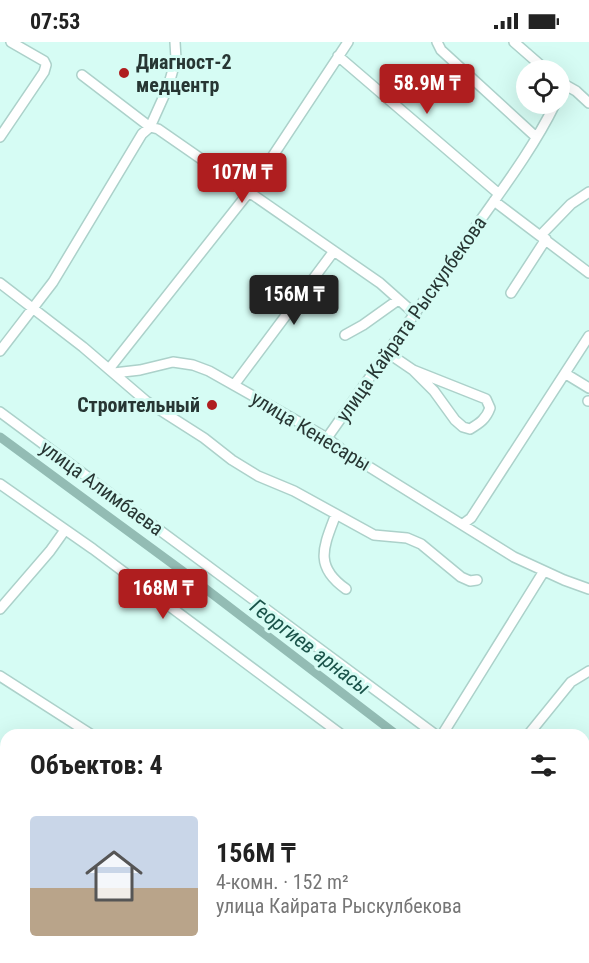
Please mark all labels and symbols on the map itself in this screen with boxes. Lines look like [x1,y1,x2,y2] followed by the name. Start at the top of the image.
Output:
[136,50,232,97] place label: Диагност-2 медцентр
[372,64,482,115] pin: 58.9M ₸
[117,66,131,80] marker: Диагност-2 медцентр
[193,153,291,204] pin: 107M ₸
[331,212,491,426] street label: улица Кайрата Рыскулбекова
[245,275,343,326] pin: 156M ₸
[247,386,375,476] street label: улица Кенесары
[77,393,200,417] place label: Строительный
[205,398,219,412] marker: Строительный
[36,435,168,541] street label: улица Алимбаева
[114,569,212,620] pin: 168M ₸
[245,594,375,700] water label: Георгиев арнасы

